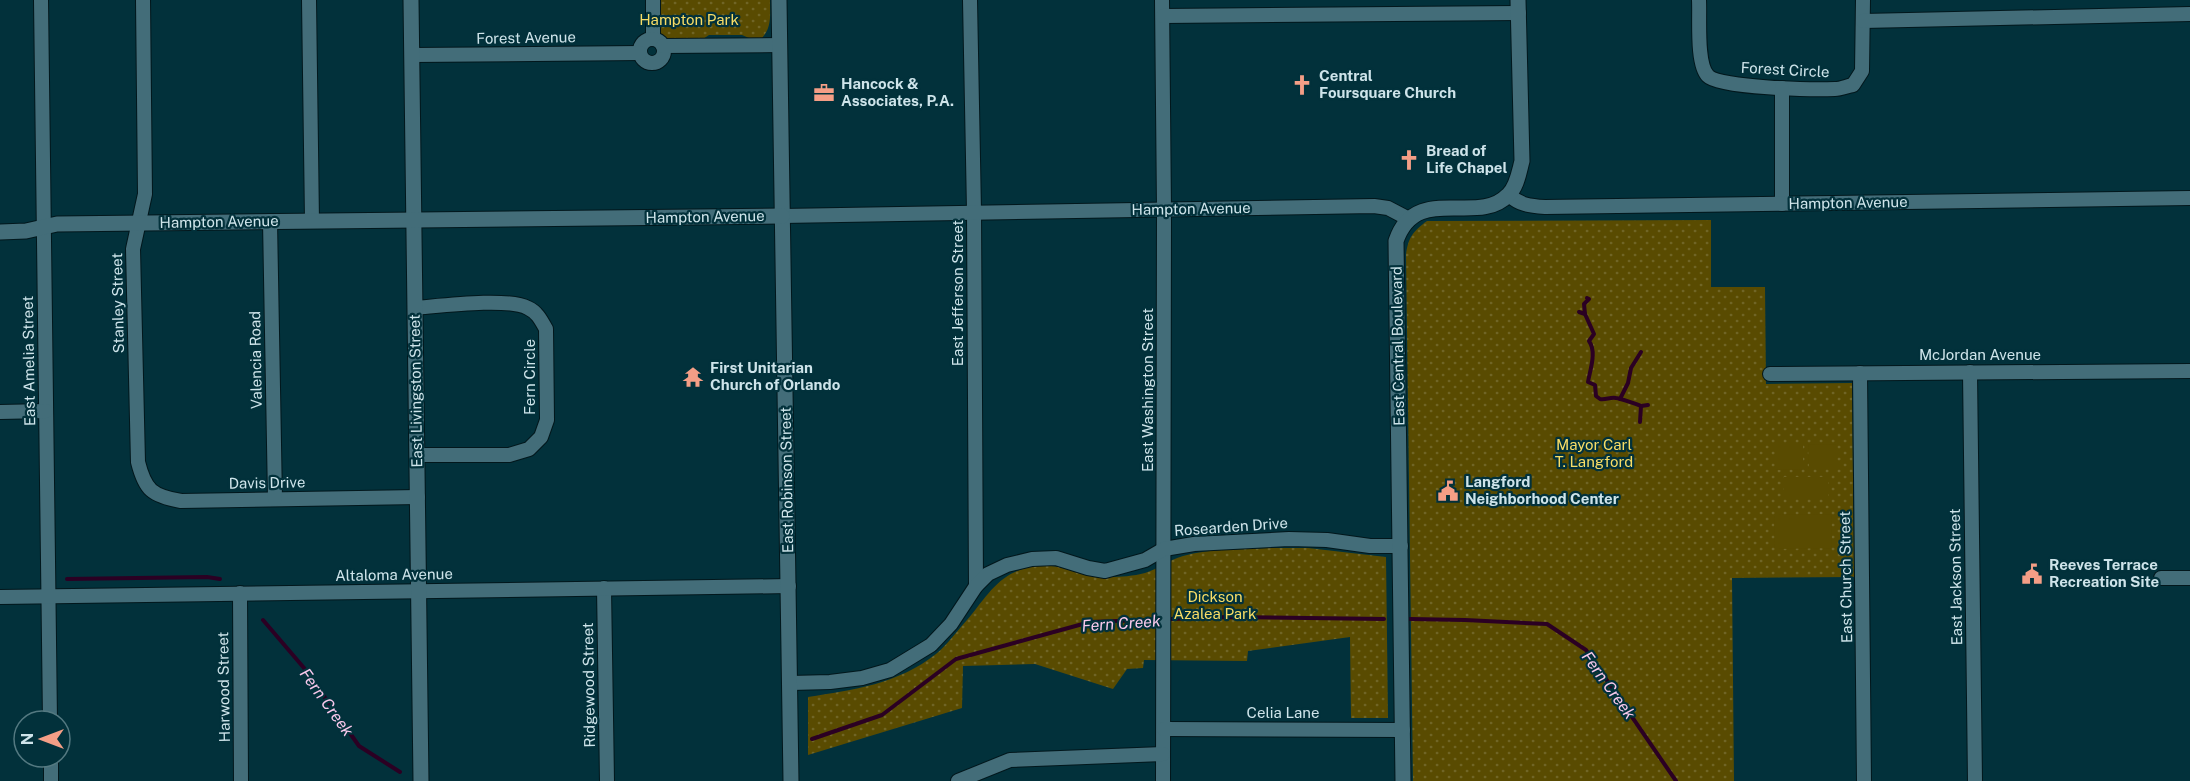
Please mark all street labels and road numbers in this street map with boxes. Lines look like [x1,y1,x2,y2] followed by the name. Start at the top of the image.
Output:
[476,28,576,47] street label: Forest Avenue
[1740,59,1830,80] street label: Forest Circle
[1788,193,1908,212] street label: Hampton Avenue
[1131,199,1251,218] street label: Hampton Avenue
[645,207,765,226] street label: Hampton Avenue
[159,212,279,231] street label: Hampton Avenue
[949,220,966,366] street label: East Jefferson Street
[108,252,127,353] street label: Stanley Street
[1388,266,1407,426] street label: East Central Boulevard
[19,296,38,426] street label: East Amelia Street
[1139,308,1156,472] street label: East Washington Street
[246,311,265,409] street label: Valencia Road
[406,314,425,468] street label: East Livingston Street
[521,339,538,415] street label: Fern Circle
[1919,346,2041,363] street label: McJordan Avenue
[777,407,796,553] street label: East Robinson Street
[228,473,306,492] street label: Davis Drive
[1946,508,1965,646] street label: East Jackson Street
[1836,511,1855,643] street label: East Church Street
[1174,514,1288,539] street label: Rosearden Drive
[335,565,453,584] street label: Altaloma Avenue
[579,622,598,748] street label: Ridgewood Street
[214,631,233,743] street label: Harwood Street
[1247,704,1319,721] street label: Celia Lane

